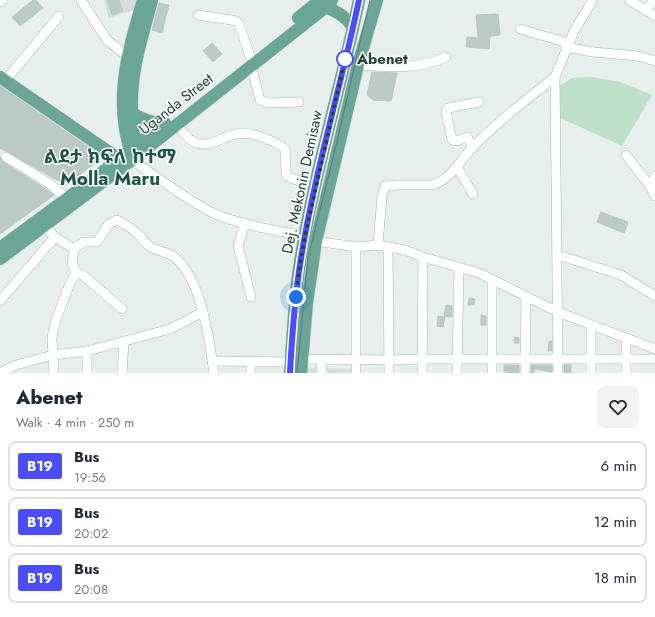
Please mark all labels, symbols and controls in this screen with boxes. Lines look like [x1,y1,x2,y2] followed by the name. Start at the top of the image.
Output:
[356,48,408,70] place label: Abenet
[336,50,354,68] marker: Abenet
[134,68,218,140] street label: Uganda Street
[276,107,328,256] street label: Dej. Mekonin Demisaw
[44,143,176,192] district label: ልደታ ክፍለ ከተማ Molla Maru
[286,287,306,307] your location
[16,384,83,411] text: Abenet
[597,386,639,428] button: heart
[16,413,134,432] text: Walk · 4 min · 250 m
[74,446,99,468] text: Bus
[600,455,637,477] text: 6 min
[27,456,53,476] text: B19
[74,468,106,487] text: 19:56
[74,502,99,524] text: Bus
[594,511,637,533] text: 12 min
[27,512,53,532] text: B19
[74,524,108,543] text: 20:02
[74,558,99,580] text: Bus
[594,567,637,589] text: 18 min
[27,568,53,588] text: B19
[74,580,108,599] text: 20:08

